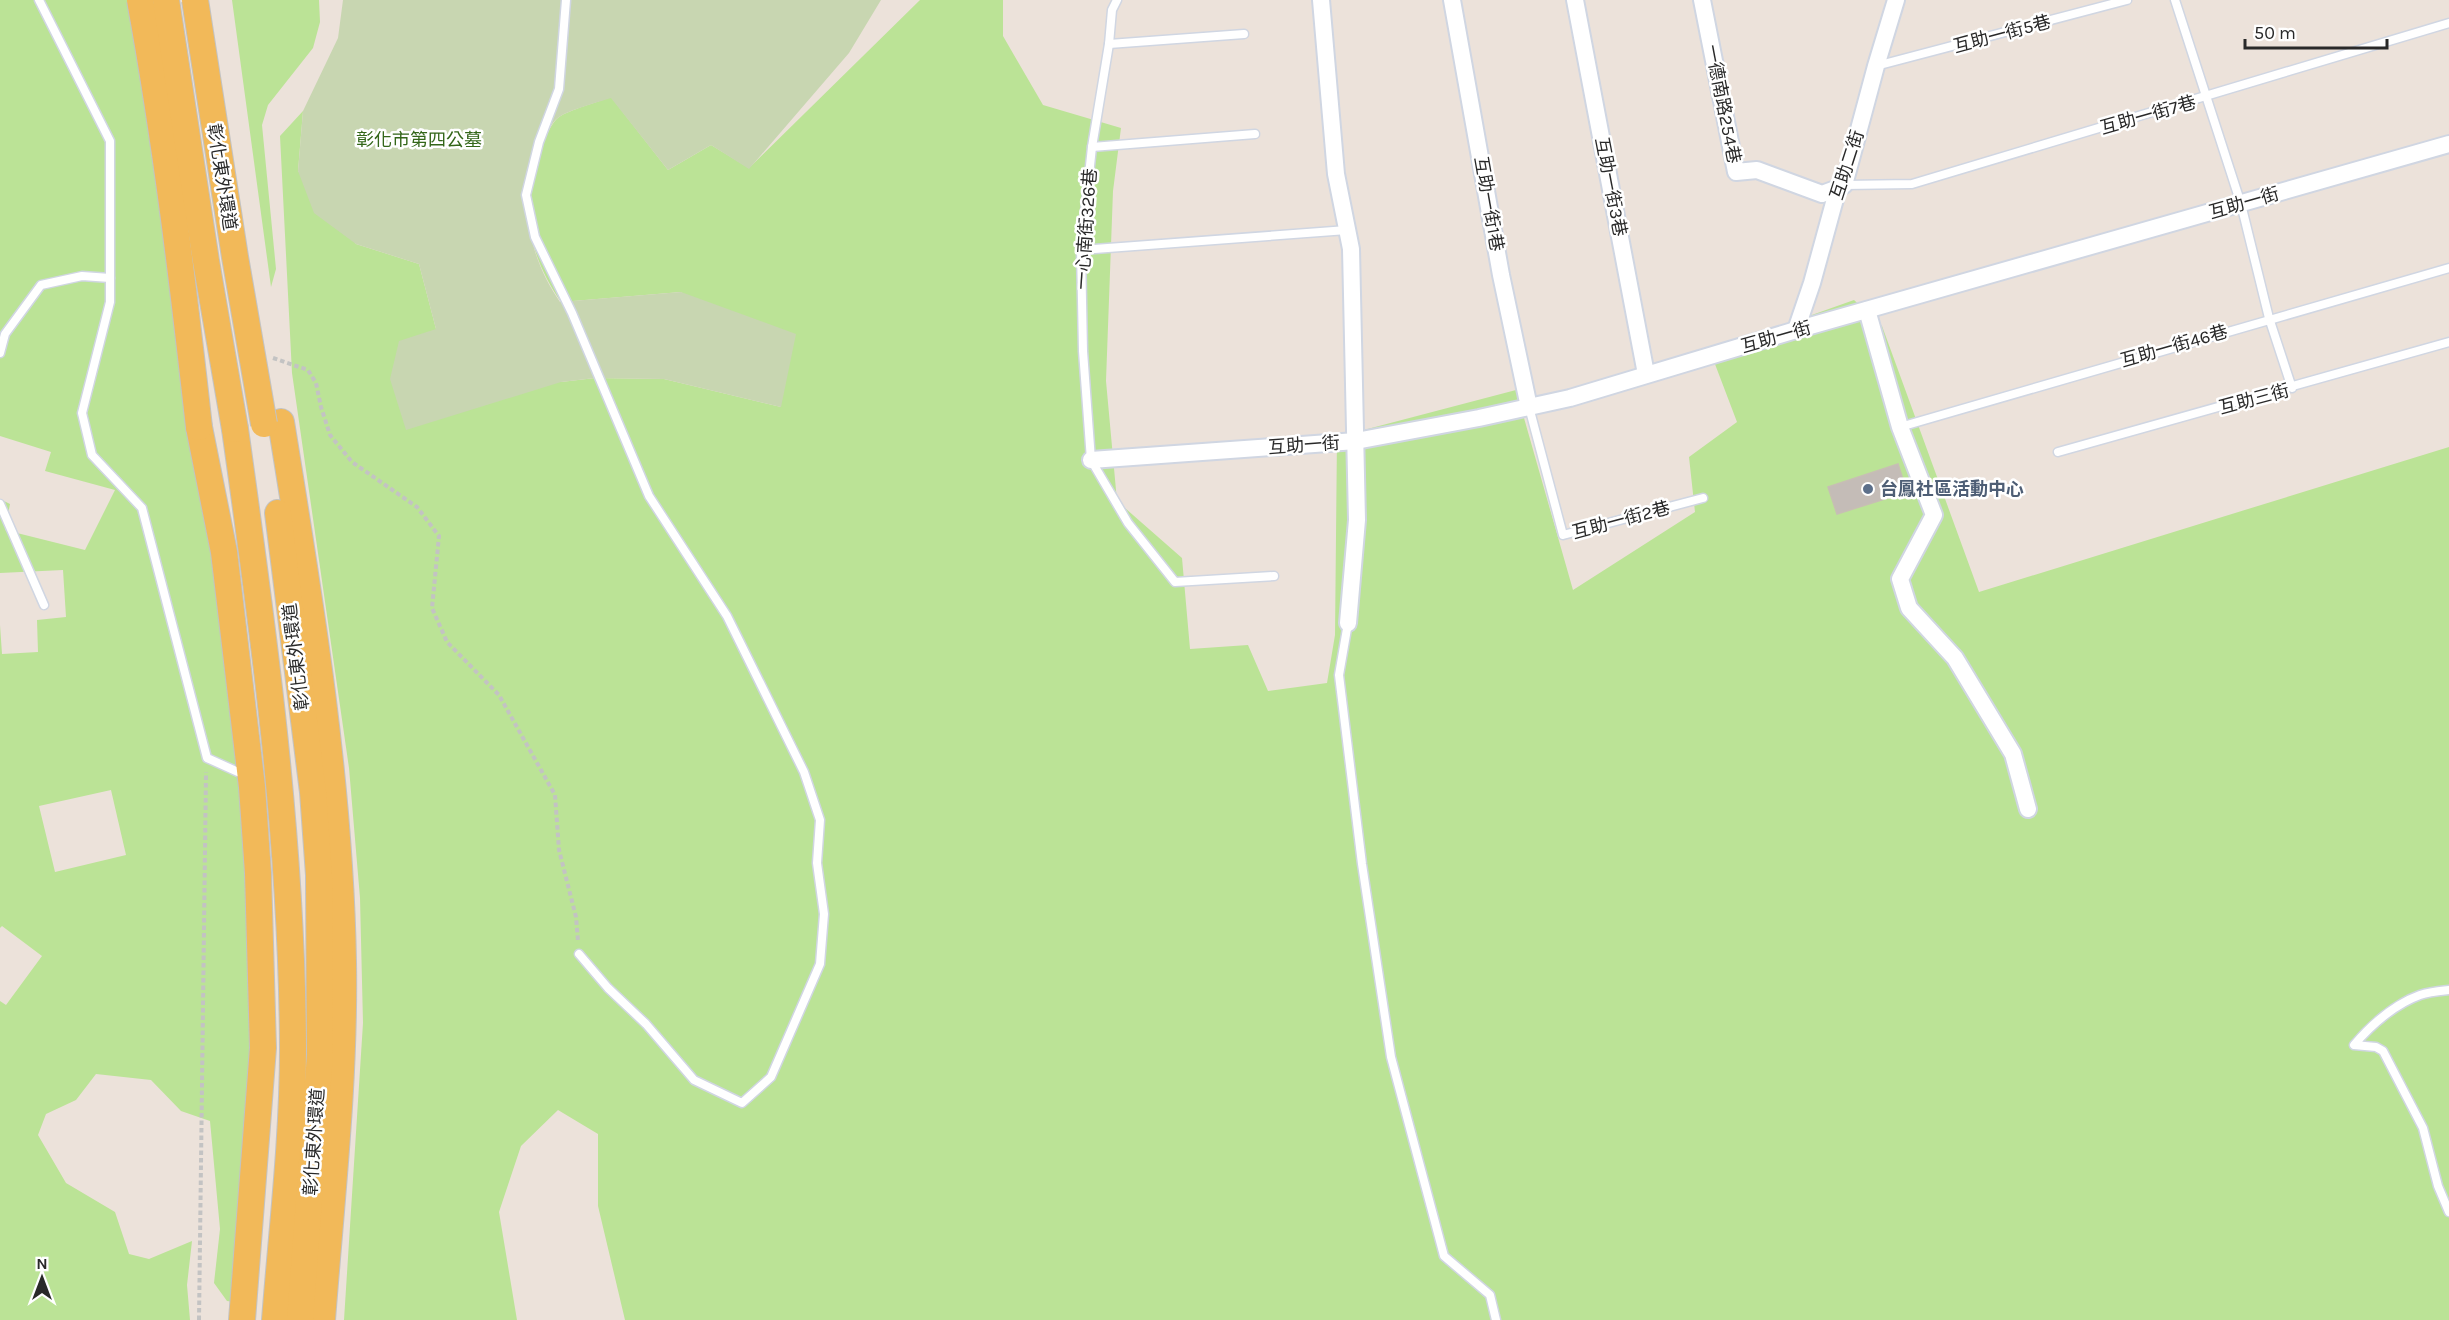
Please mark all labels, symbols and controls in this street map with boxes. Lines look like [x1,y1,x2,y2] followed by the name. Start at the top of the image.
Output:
[1951,10,2053,58] street label: 互助一街5巷
[2245,12,2388,50] scale bar
[2254,22,2296,44] text: 50 m
[1701,43,1745,165] street label: 一德南路254巷
[2098,91,2198,139] street label: 互助一街7巷
[203,122,241,232] street label: 彰化東外環道
[1825,127,1869,203] street label: 互助二街
[356,129,482,151] park label: 彰化市第四公墓
[1591,136,1631,238] street label: 互助一街3巷
[1470,155,1508,253] street label: 互助一街1巷
[1071,168,1101,290] street label: 一心南街326巷
[2206,183,2282,223] street label: 互助一街
[1738,317,1814,357] street label: 互助一街
[2118,320,2230,372] street label: 互助一街46巷
[2216,379,2292,419] street label: 互助三街
[1267,432,1341,458] street label: 互助一街
[1880,478,2024,500] place label: 台鳳社區活動中心
[1861,482,1875,496] marker: 台鳳社區活動中心
[1570,496,1672,544] street label: 互助一街2巷
[279,602,313,712] street label: 彰化東外環道
[299,1087,329,1197] street label: 彰化東外環道
[12,1248,72,1308] north arrow
[36,1254,48,1273] text: N

